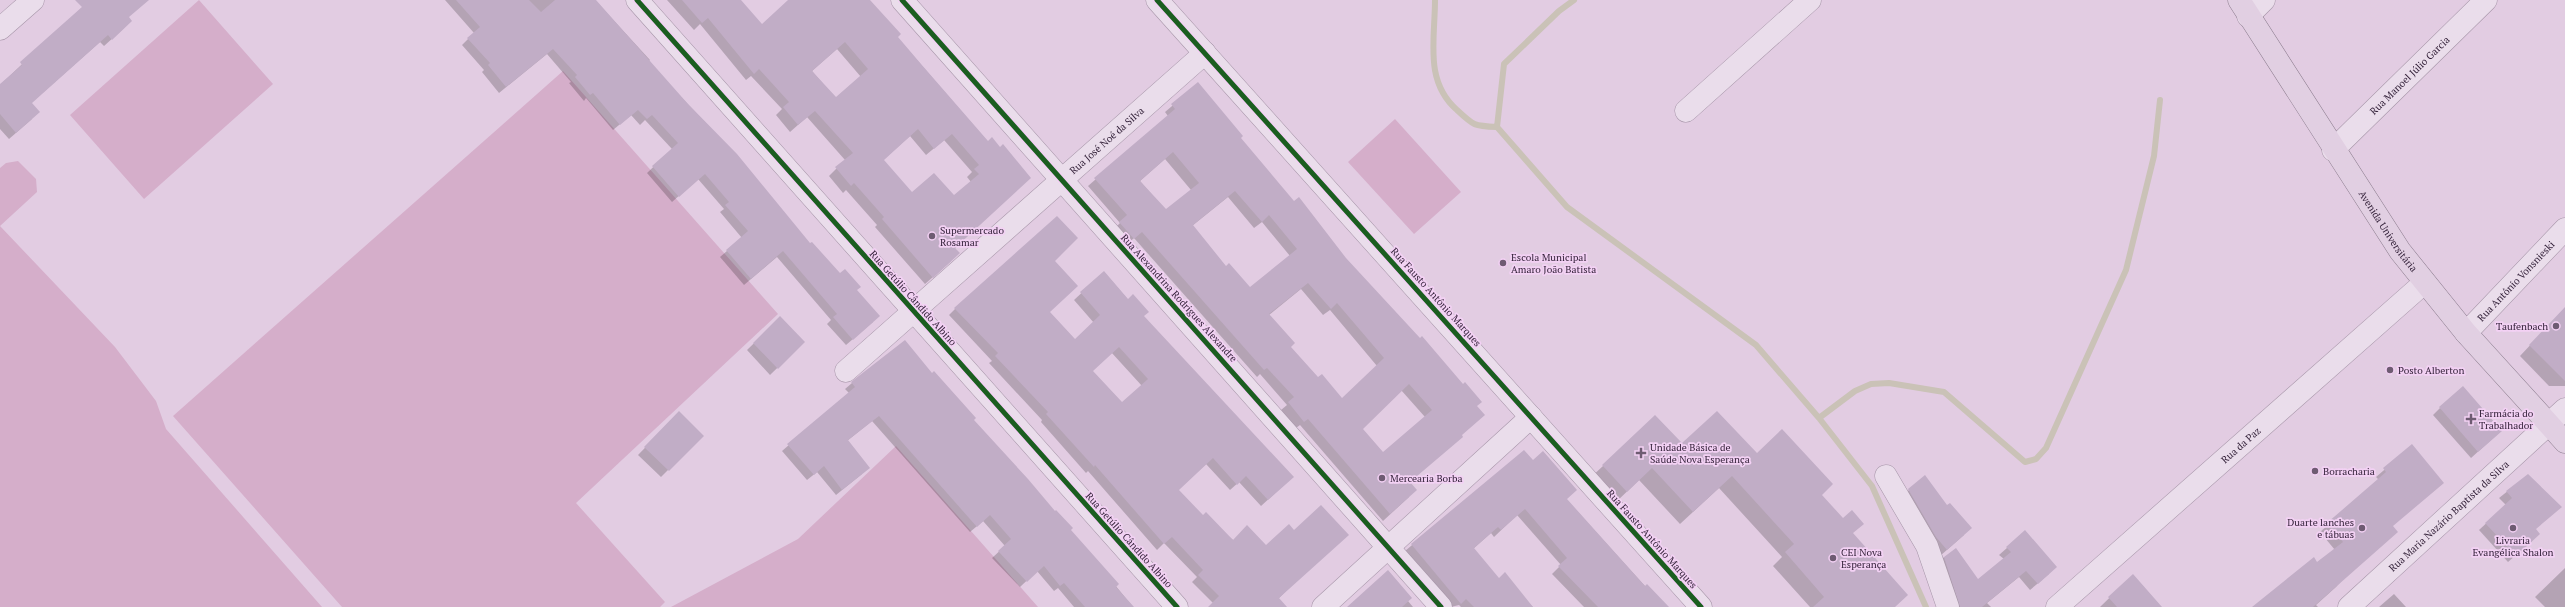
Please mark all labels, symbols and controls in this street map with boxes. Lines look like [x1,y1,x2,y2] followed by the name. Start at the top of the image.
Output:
[2367,33,2452,117] street label: Rua Manoel Júlio Garcia
[1067,104,1146,177] street label: Rua José Noé da Silva
[2356,188,2420,274] street label: Avenida Universitária
[940,224,1004,249] place label: Supermercado Rosamar
[927,231,937,241] marker: Supermercado Rosamar
[1118,231,1240,365] street label: Rua Alexandrina Rodrigues Alexandre
[2474,238,2557,324] street label: Rua Antônio Vonsnieski
[1388,245,1484,349] street label: Rua Fausto Antônio Marques
[867,248,960,349] street label: Rua Getúlio Cândido Albino
[1511,251,1596,276] place label: Escola Municipal Amaro João Batista
[1498,258,1508,268] marker: Escola Municipal Amaro João Batista
[2496,320,2548,333] place label: Taufenbach
[2551,321,2561,331] marker: Taufenbach
[2398,364,2464,377] place label: Posto Alberton
[2385,365,2395,375] marker: Posto Alberton
[2479,407,2534,432] place label: Farmácia do Trabalhador
[2466,414,2476,424] marker: Farmácia do Trabalhador
[2218,424,2263,466] street label: Rua da Paz
[1650,441,1750,466] place label: Unidade Básica de Saúde Nova Esperança
[1635,447,1647,459] marker: Unidade Básica de Saúde Nova Esperança
[2386,457,2511,574] street label: Rua Maria Nazário Baptista da Silva
[2323,465,2375,478] place label: Borracharia
[2310,466,2320,476] marker: Borracharia
[1390,472,1462,485] place label: Mercearia Borba
[1377,473,1387,483] marker: Mercearia Borba
[1604,487,1700,591] street label: Rua Fausto Antônio Marques
[1083,490,1176,591] street label: Rua Getúlio Cândido Albino
[2287,516,2354,541] place label: Duarte lanches e tábuas
[2357,523,2367,533] marker: Duarte lanches e tábuas
[2508,523,2518,533] marker: Livraria Evangélica Shalon
[2472,534,2554,559] place label: Livraria Evangélica Shalon
[1841,546,1886,571] place label: CEI Nova Esperança
[1828,553,1838,563] marker: CEI Nova Esperança

